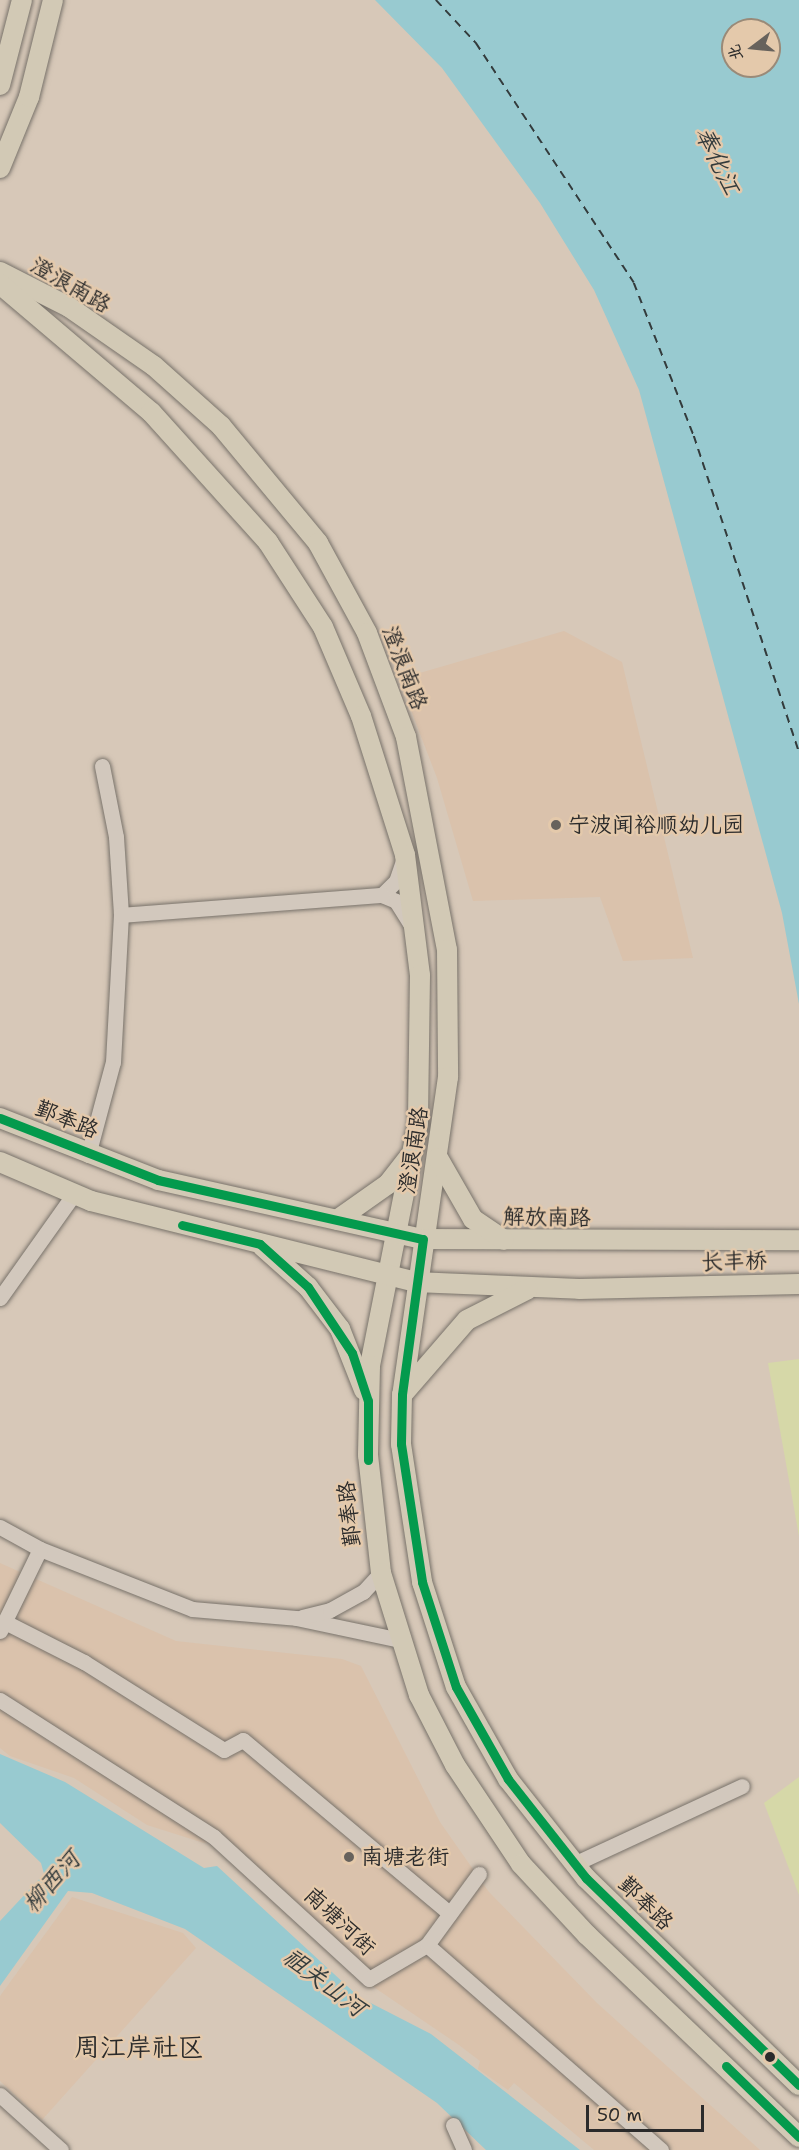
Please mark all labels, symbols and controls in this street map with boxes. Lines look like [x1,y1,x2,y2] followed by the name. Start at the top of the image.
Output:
[721,18,781,78] north arrow
[723,42,747,63] text: 北
[688,122,746,200] water label: 奉化江
[26,252,116,318] street label: 澄浪南路
[377,622,433,714] street label: 澄浪南路
[568,812,744,838] place label: 宁波闻裕顺幼儿园
[549,818,563,832] marker: 宁波闻裕顺幼儿园
[31,1094,103,1144] street label: 鄞奉路
[393,1104,433,1196] street label: 澄浪南路
[503,1203,591,1231] street label: 解放南路
[701,1247,767,1275] street label: 长丰桥
[332,1480,366,1548] street label: 鄞奉路
[361,1844,449,1870] place label: 南塘老街
[17,1846,87,1918] water label: 柳西河
[342,1850,356,1864] marker: 南塘老街
[613,1871,679,1935] street label: 鄞奉路
[299,1881,381,1961] street label: 南塘河街
[277,1943,371,2023] water label: 祖关山河
[74,2031,204,2063] district label: 周江岸社区
[764,2051,776,2063] unlabelled marker
[589,2093,708,2131] scale bar
[597,2103,642,2127] text: 50 m

